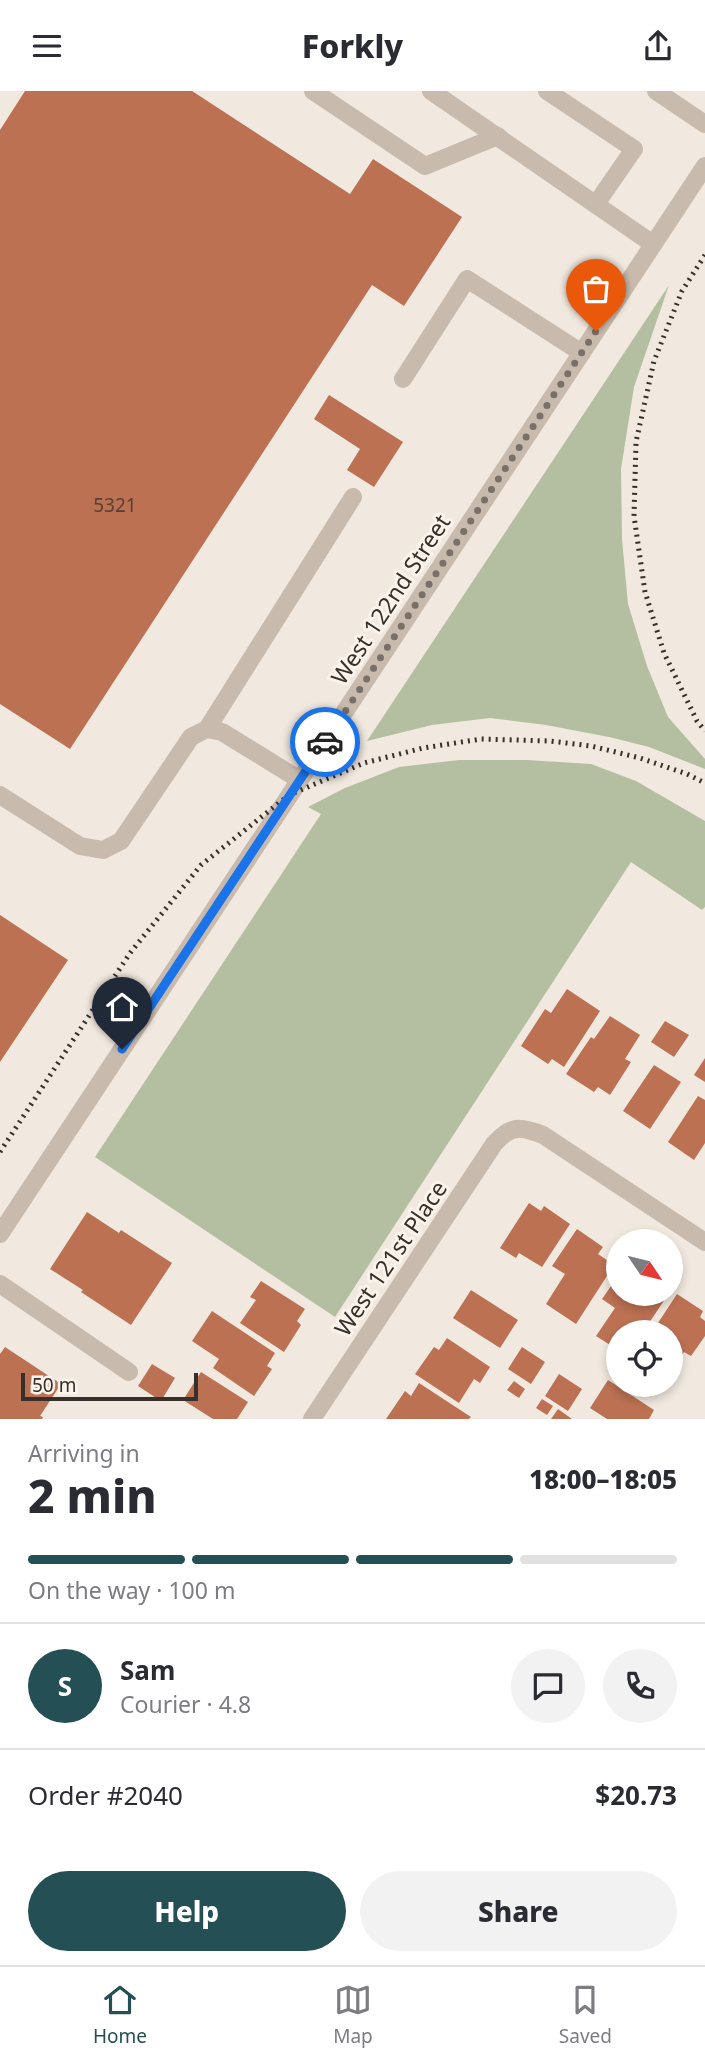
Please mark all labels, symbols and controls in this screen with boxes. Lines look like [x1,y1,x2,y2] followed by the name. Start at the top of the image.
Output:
[302,24,403,67] text: Forkly
[28,27,66,65] icon: menu
[639,27,677,65] icon: share
[566,259,626,331] pin
[577,270,615,308] icon: bag
[93,492,137,518] house number: 5321
[323,508,457,690] street label: West 122nd Street
[290,707,360,777] courier
[306,723,344,761] icon: car
[92,977,152,1049] pin
[103,988,141,1026] icon: home
[326,1174,454,1342] street label: West 121st Place
[606,1229,682,1305] north arrow
[606,1229,683,1397] map controls
[606,1320,683,1397] button: locate
[21,1370,198,1402] scale bar
[32,1372,76,1398] text: 50 m
[28,1437,140,1469] text: Arriving in
[529,1461,677,1497] text: 18:00–18:05
[28,1464,157,1526] text: 2 min
[28,1574,235,1606] text: On the way · 100 m
[511,1649,585,1723] button: chat
[603,1649,677,1723] button: phone
[120,1652,175,1688] text: Sam
[58,1668,72,1704] text: S
[120,1688,251,1720] text: Courier · 4.8
[28,1777,183,1813] text: Order #2040
[595,1777,677,1813] text: $20.73
[28,1871,346,1951] button: Help
[360,1871,677,1951] button: Share
[93,1981,147,2049] tab: Home
[333,1981,373,2049] tab: Map
[559,1981,612,2049] tab: Saved

